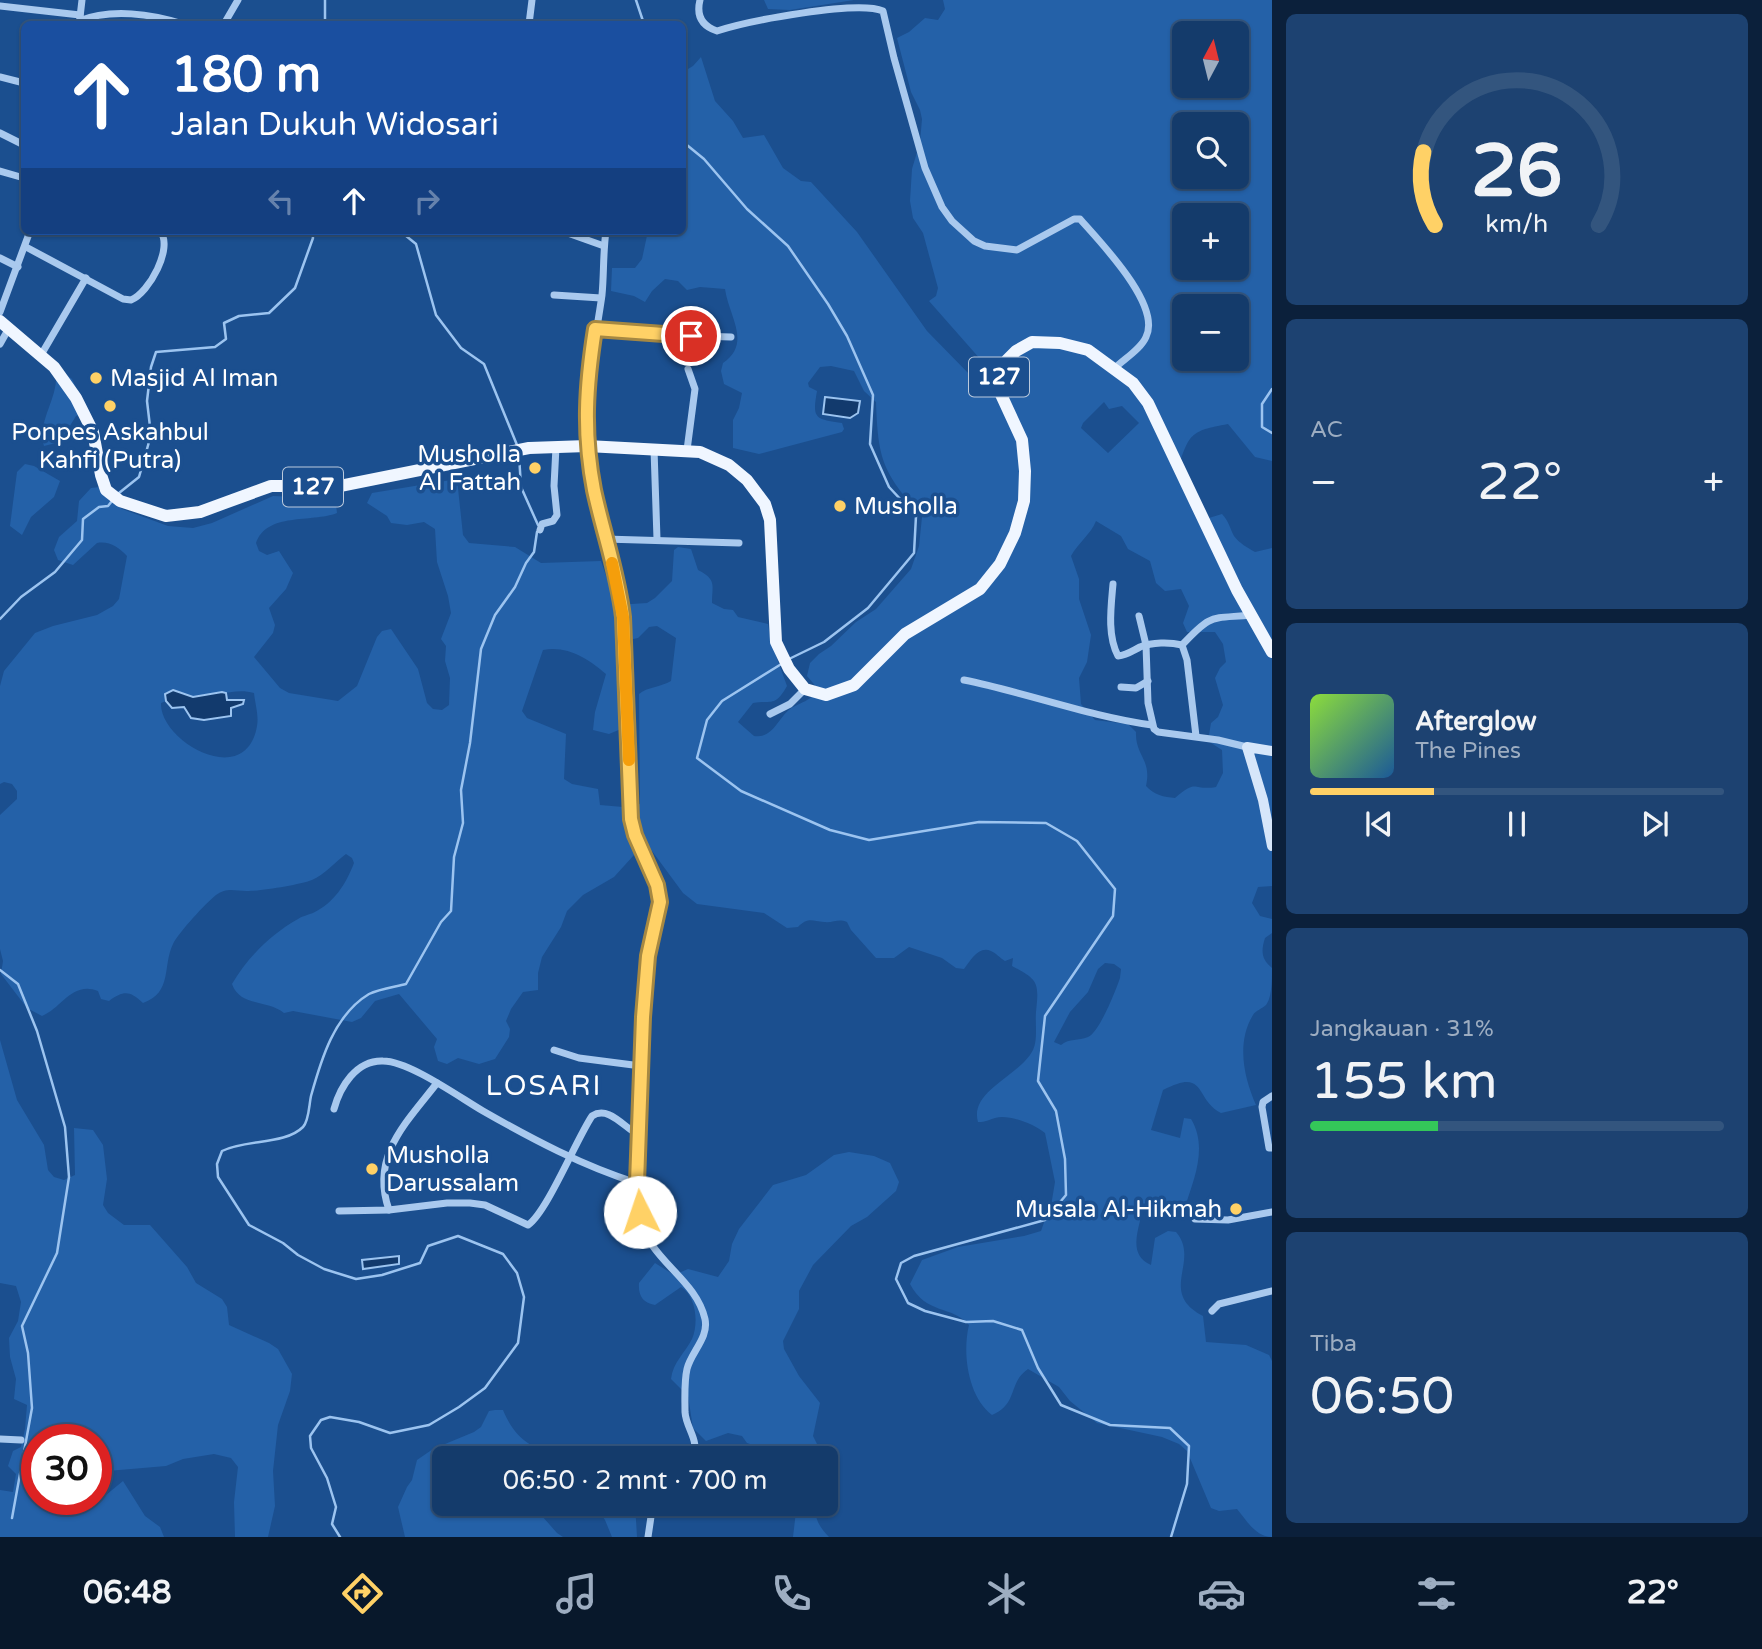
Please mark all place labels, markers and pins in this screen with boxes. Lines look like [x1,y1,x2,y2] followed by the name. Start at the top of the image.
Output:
[661,306,721,366] pin
[110,364,278,393] place label: Masjid Al Iman
[88,370,104,386] marker: Masjid Al Iman
[102,398,118,414] marker: Ponpes Askahbul Kahfi (Putra)
[11,418,209,475] place label: Ponpes Askahbul Kahfi (Putra)
[417,440,521,497] place label: Musholla Al Fattah
[527,460,543,476] marker: Musholla Al Fattah
[854,492,958,521] place label: Musholla
[832,498,848,514] marker: Musholla
[386,1141,519,1198] place label: Musholla Darussalam
[364,1161,380,1177] marker: Musholla Darussalam
[1015,1195,1222,1224] place label: Musala Al-Hikmah
[1228,1201,1244,1217] marker: Musala Al-Hikmah

